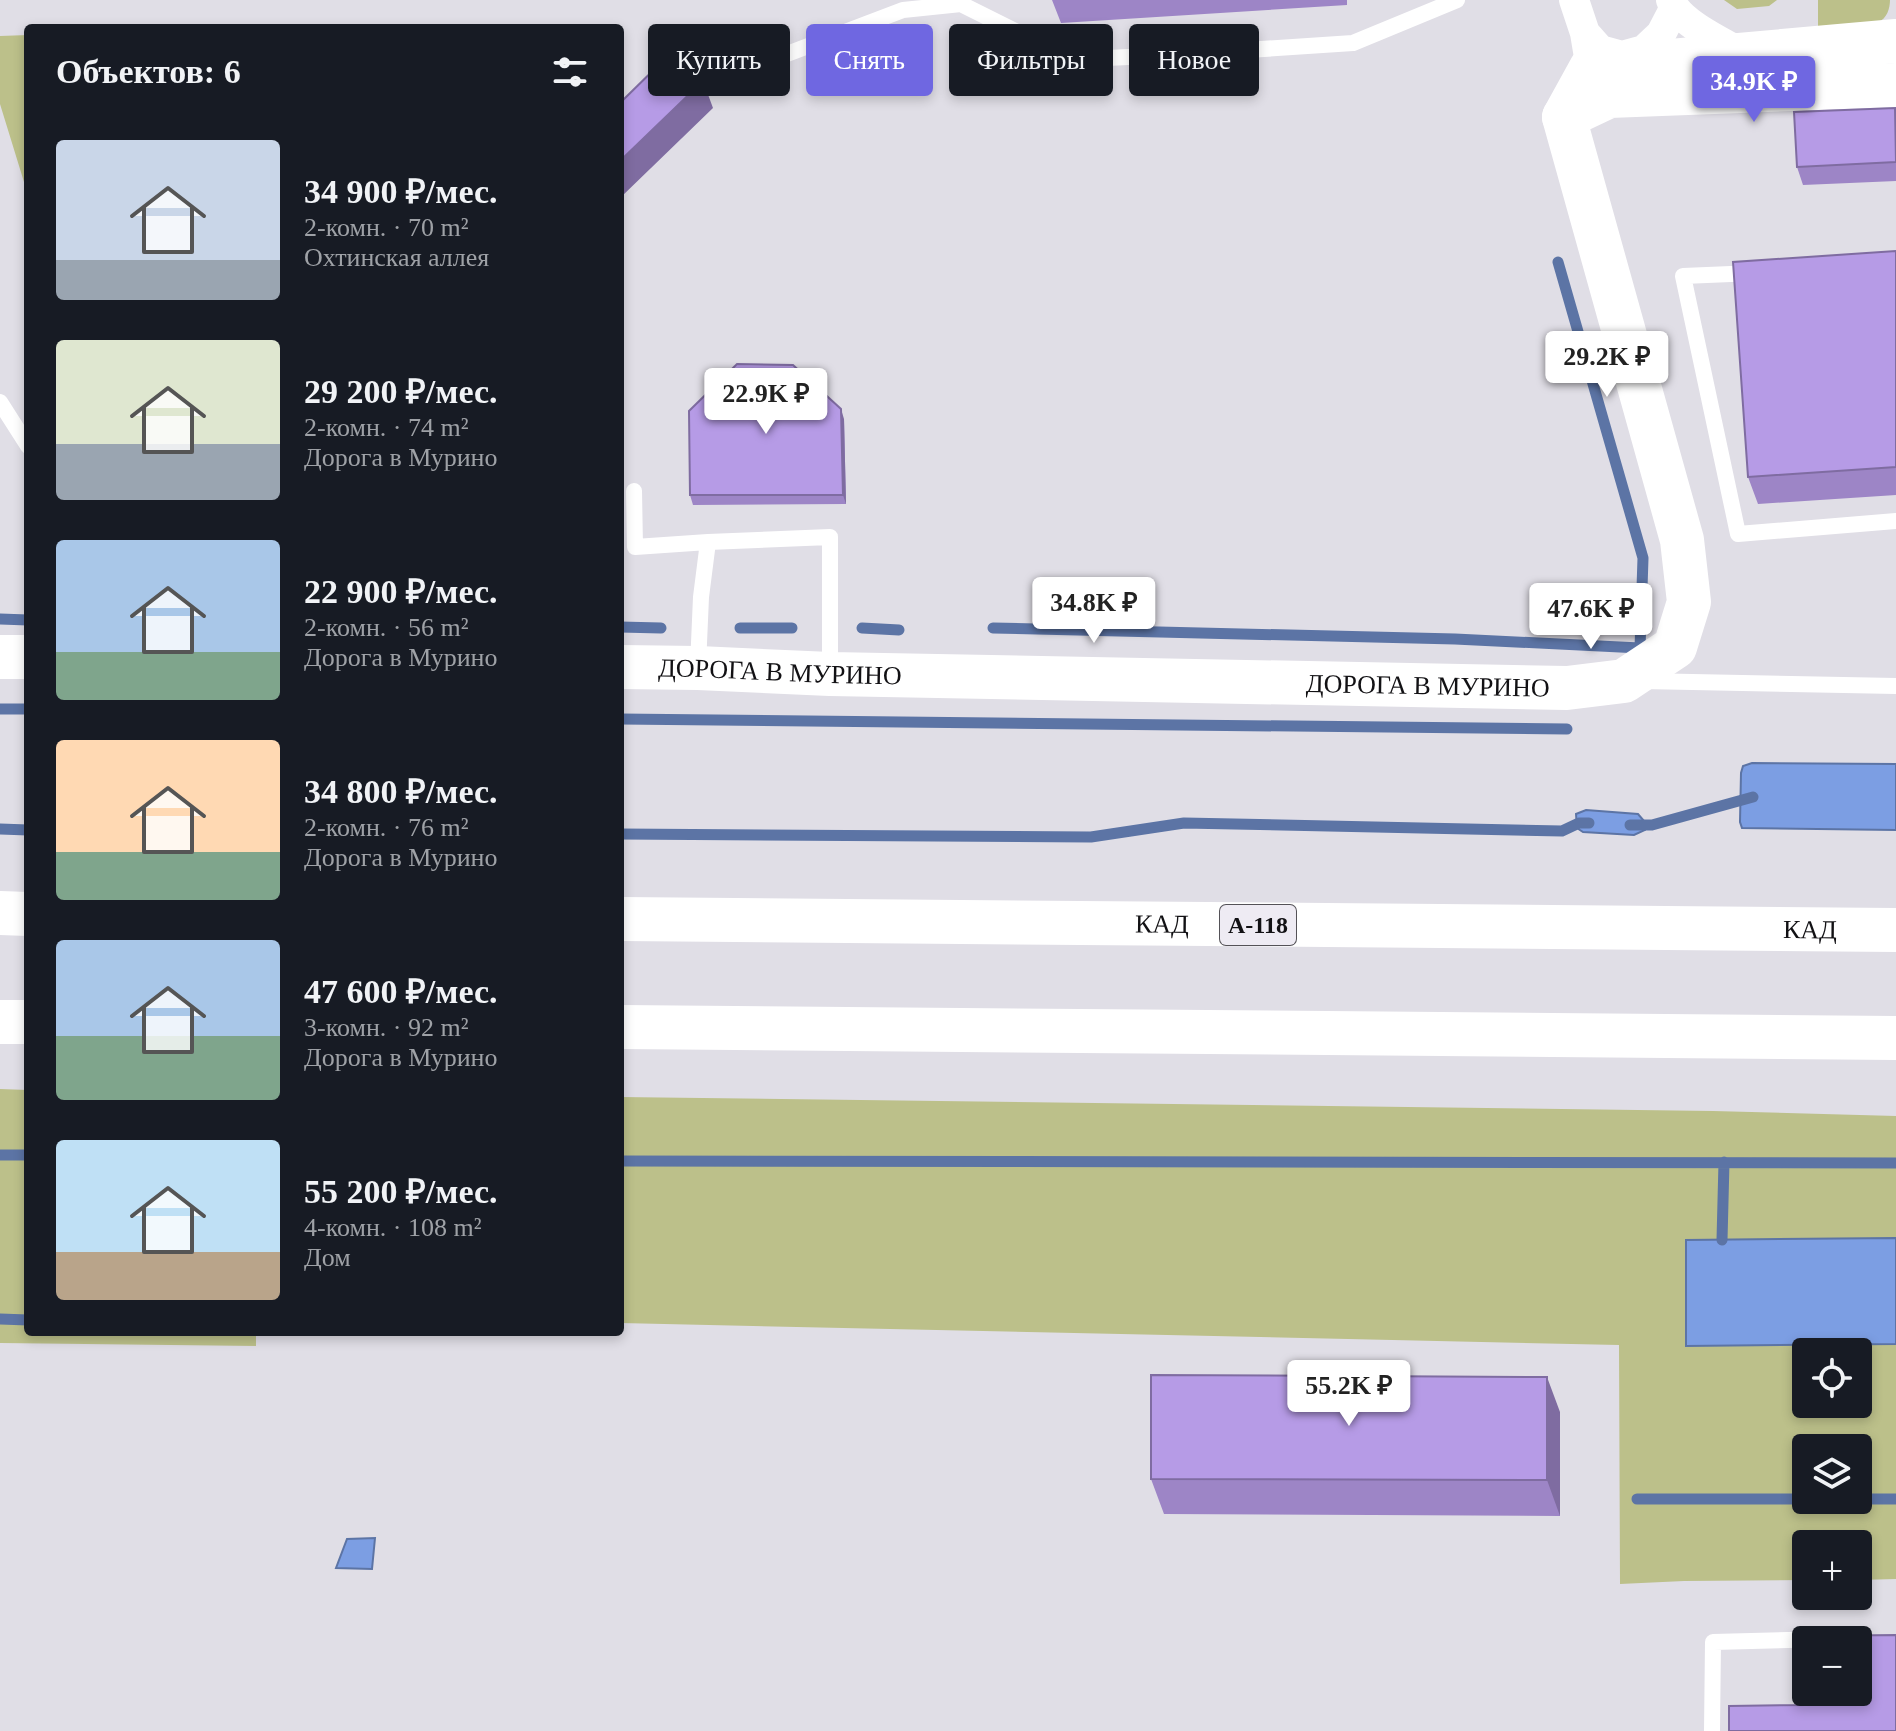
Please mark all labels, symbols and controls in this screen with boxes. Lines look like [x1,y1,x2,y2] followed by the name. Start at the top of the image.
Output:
[648,24,790,96] chip: Купить
[806,24,933,96] chip: Снять
[949,24,1113,96] chip: Фильтры
[1129,24,1259,96] chip: Новое
[548,50,592,94] icon: filters
[56,53,241,90] text: Объектов: 6
[1680,56,1828,124] pin: 34.9K ₽
[1710,67,1798,96] text: 34.9K ₽
[120,172,216,268] icon: home
[304,173,498,210] text: 34 900 ₽/мес.
[304,213,469,242] text: 2-комн. · 70 m²
[304,243,489,272] text: Охтинская аллея
[1533,331,1681,399] pin: 29.2K ₽
[1563,342,1651,371] text: 29.2K ₽
[692,368,840,436] pin: 22.9K ₽
[120,372,216,468] icon: home
[304,373,498,410] text: 29 200 ₽/мес.
[722,379,810,408] text: 22.9K ₽
[304,413,469,442] text: 2-комн. · 74 m²
[304,443,498,472] text: Дорога в Мурино
[120,572,216,668] icon: home
[304,573,498,610] text: 22 900 ₽/мес.
[1020,577,1168,645] pin: 34.8K ₽
[1517,583,1665,651] pin: 47.6K ₽
[1050,588,1138,617] text: 34.8K ₽
[1547,594,1635,623] text: 47.6K ₽
[304,613,469,642] text: 2-комн. · 56 m²
[304,643,498,672] text: Дорога в Мурино
[658,653,902,690] street label: ДОРОГА В МУРИНО
[1306,669,1550,703] street label: ДОРОГА В МУРИНО
[120,772,216,868] icon: home
[304,773,498,810] text: 34 800 ₽/мес.
[304,813,469,842] text: 2-комн. · 76 m²
[304,843,498,872] text: Дорога в Мурино
[1220,905,1296,945] road number: А-118
[1135,909,1189,939] street label: КАД
[1783,915,1837,944] street label: КАД
[120,972,216,1068] icon: home
[304,973,498,1010] text: 47 600 ₽/мес.
[304,1013,469,1042] text: 3-комн. · 92 m²
[304,1043,498,1072] text: Дорога в Мурино
[120,1172,216,1268] icon: home
[304,1173,498,1210] text: 55 200 ₽/мес.
[304,1213,482,1242] text: 4-комн. · 108 m²
[304,1243,351,1272] text: Дом
[1792,1338,1872,1706] map controls
[1792,1338,1872,1418] button: locate
[1275,1360,1423,1428] pin: 55.2K ₽
[1305,1371,1393,1400] text: 55.2K ₽
[1792,1434,1872,1514] button: layers
[1792,1530,1872,1610] button: +
[1792,1626,1872,1706] button: −

